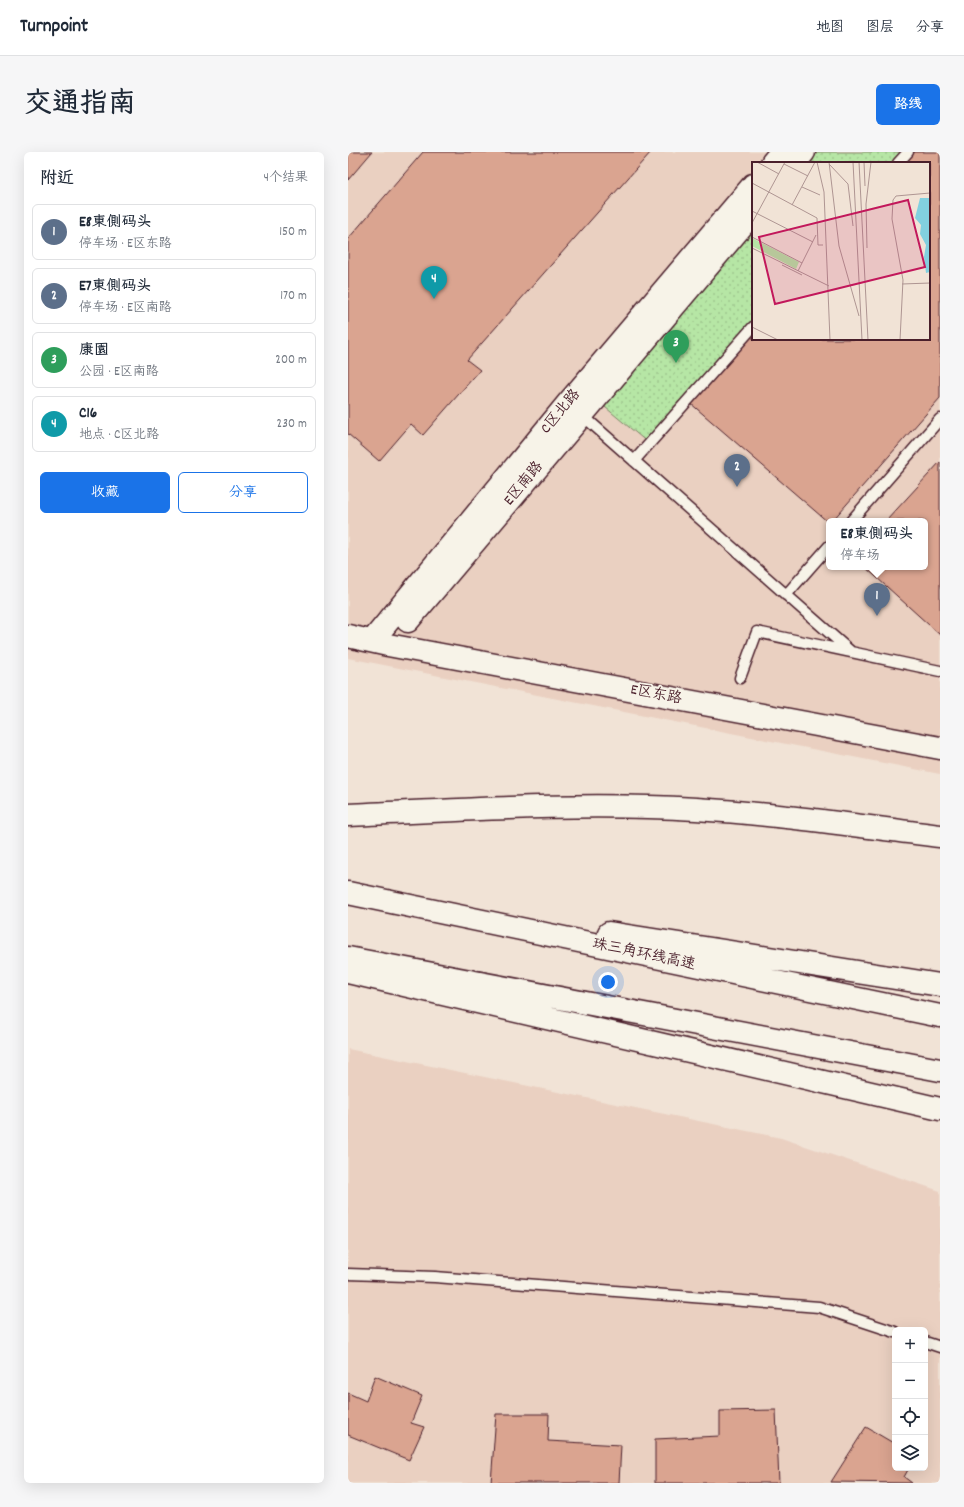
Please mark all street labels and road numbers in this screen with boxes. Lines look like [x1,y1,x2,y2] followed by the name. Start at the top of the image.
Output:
[536,385,586,439] street label: C区北路
[499,457,549,511] street label: E区南路
[628,679,684,711] street label: E区东路
[590,933,698,977] street label: 珠三角环线高速

